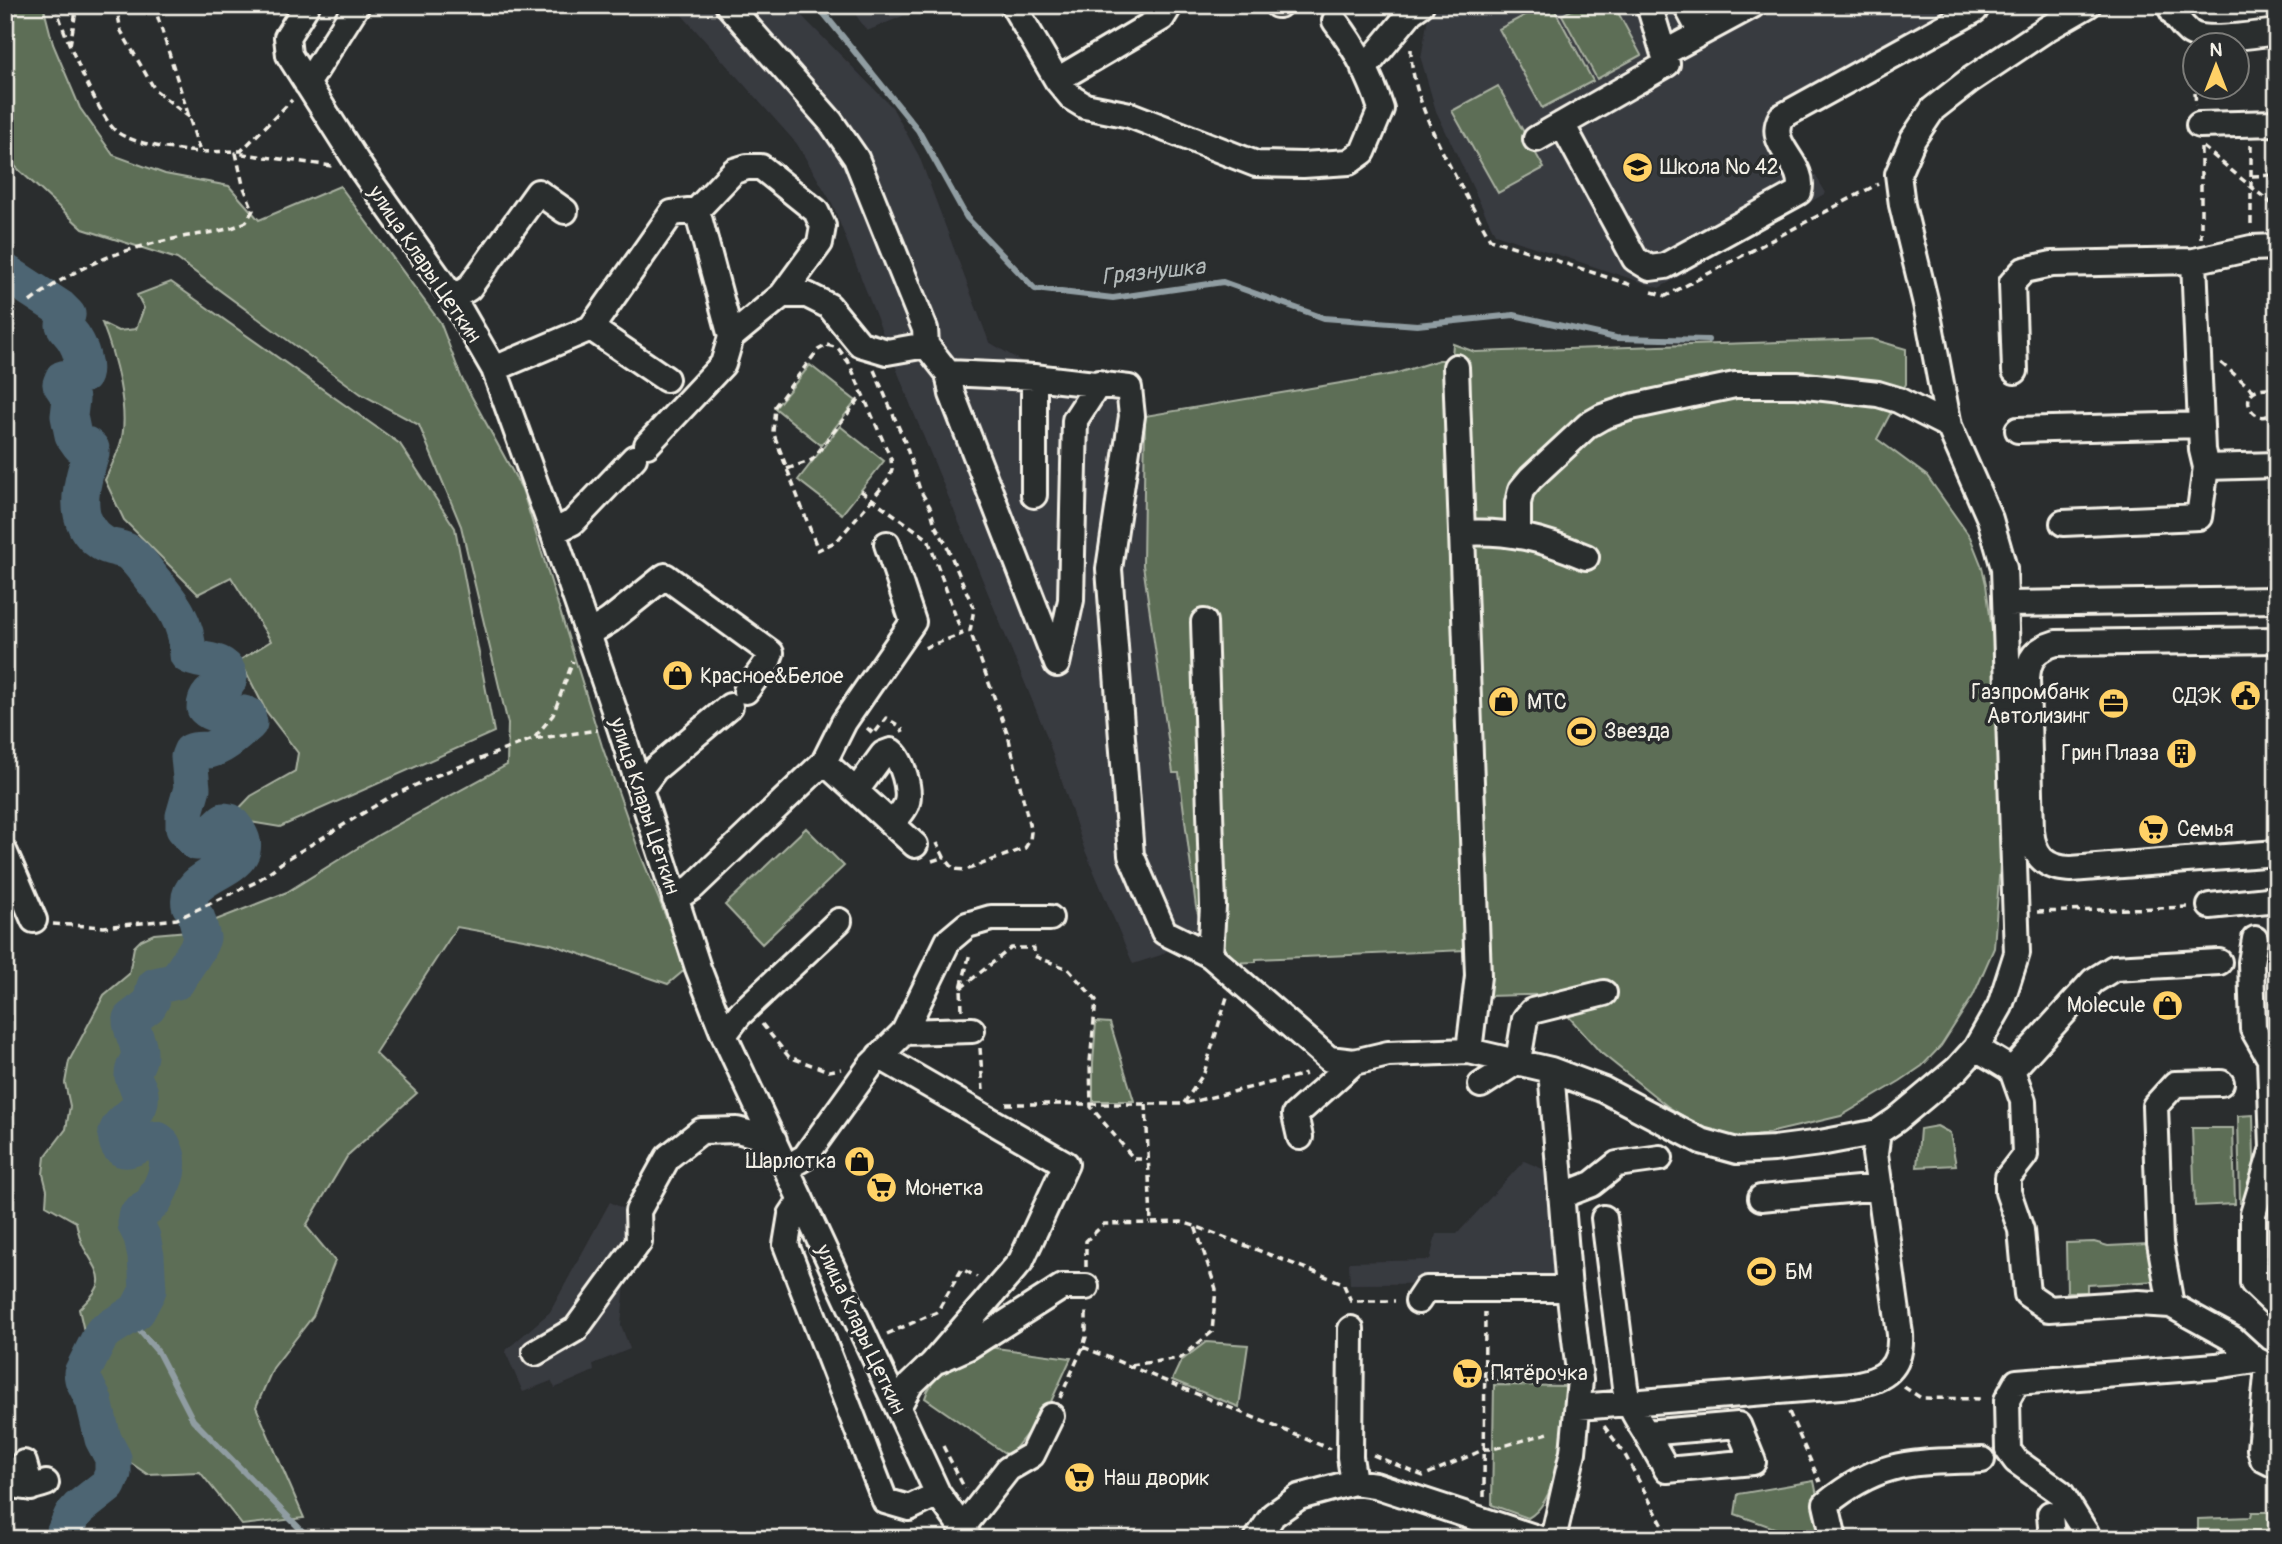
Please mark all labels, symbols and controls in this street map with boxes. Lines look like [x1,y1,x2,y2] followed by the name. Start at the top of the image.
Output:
[2180,32,2250,102] north arrow
[2210,38,2223,62] text: N
[1620,150,1654,184] school or university icon: Школа № 42
[1660,154,1779,181] place label: Школа № 42
[361,180,487,348] street label: улица Клары Цеткин
[1100,252,1208,291] water label: Грязнушка
[660,659,694,693] shop icon: Красное&Белое
[700,663,844,690] place label: Красное&Белое
[1971,679,2090,730] place label: Газпромбанк Автолизинг
[2228,679,2262,713] public building icon: СДЭК
[2172,683,2222,710] place label: СДЭК
[1487,685,1521,719] shop icon: МТС
[2096,687,2130,721] office icon: Газпромбанк Автолизинг
[1527,689,1567,716] place label: МТС
[603,713,686,898] street label: улица Клары Цеткин
[1564,714,1598,748] sports icon: Звезда
[1604,718,1670,745] place label: Звезда
[2165,736,2199,770] building icon: Грин Плаза
[2061,740,2159,767] place label: Грин Плаза
[2137,812,2171,846] supermarket icon: Семья
[2177,816,2234,843] place label: Семья
[2151,988,2185,1022] shop icon: Molecule
[2067,992,2146,1019] place label: Molecule
[842,1144,876,1178] shop icon: Шарлотка
[746,1148,836,1175] place label: Шарлотка
[865,1171,899,1205] supermarket icon: Монетка
[905,1175,983,1202] place label: Монетка
[809,1239,912,1418] street label: улица Клары Цеткин
[1745,1255,1779,1289] sports icon: БМ
[1785,1259,1813,1286] place label: БМ
[1451,1356,1485,1390] supermarket icon: Пятёрочка
[1491,1360,1588,1387] place label: Пятёрочка
[1063,1461,1097,1495] supermarket icon: Наш дворик
[1103,1465,1210,1492] place label: Наш дворик

